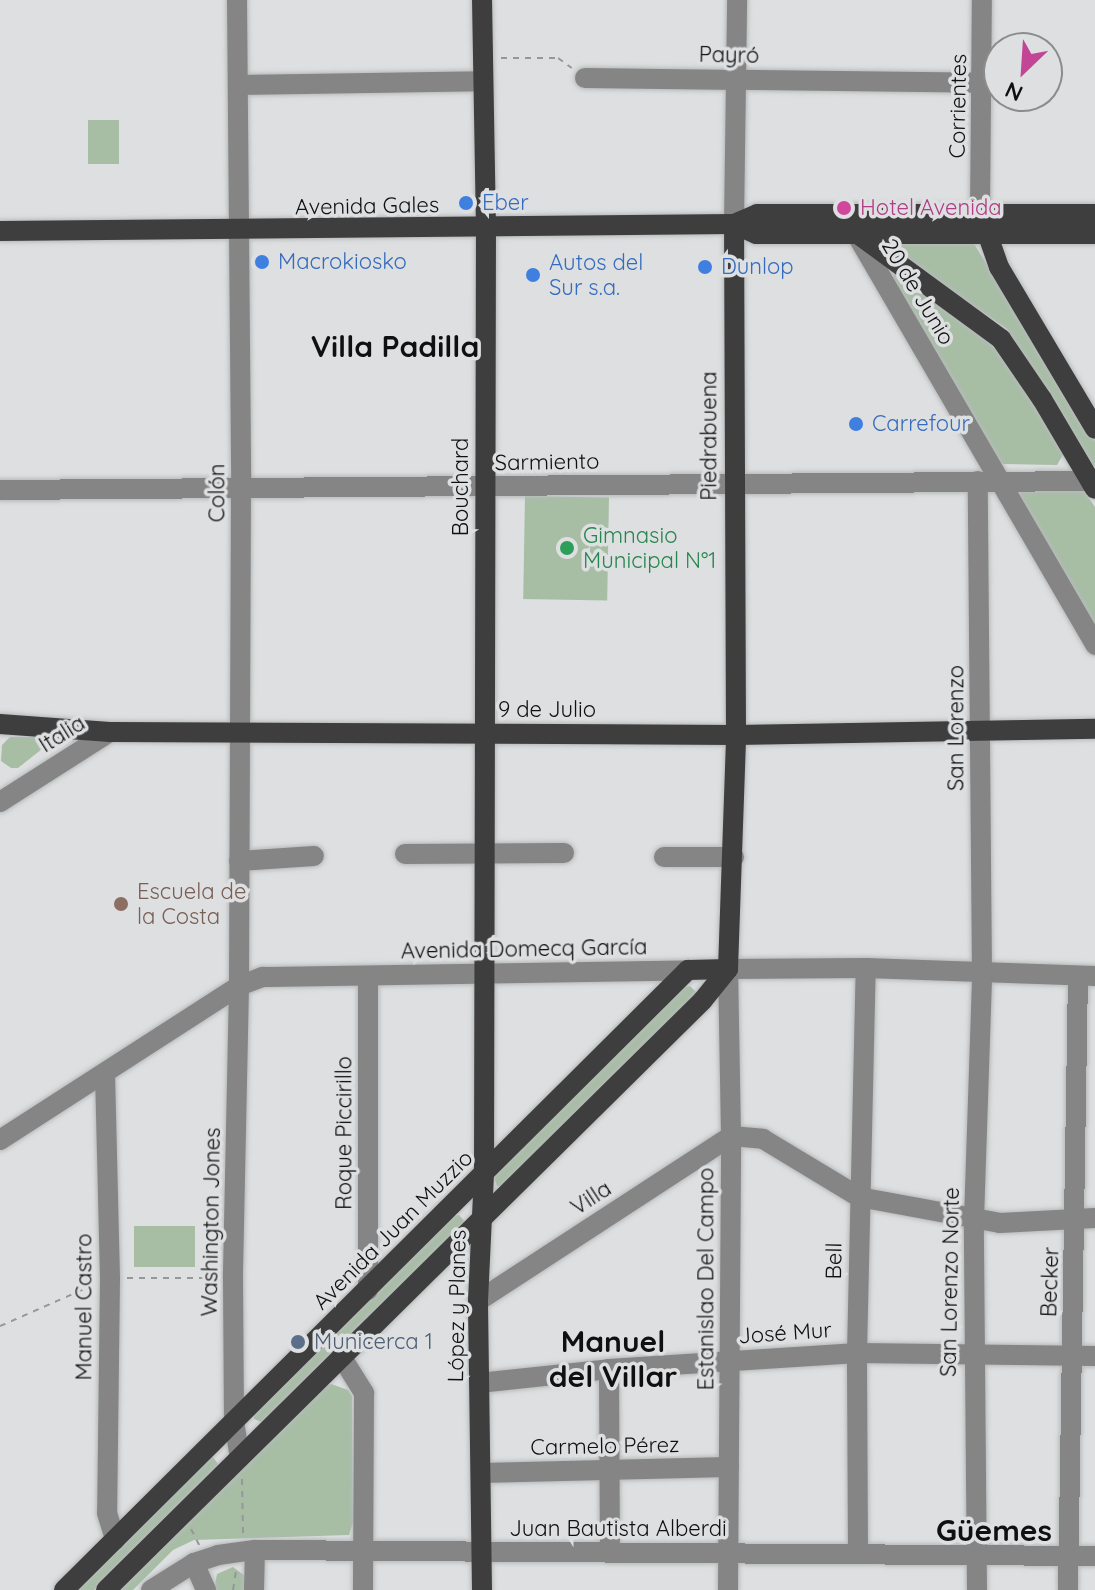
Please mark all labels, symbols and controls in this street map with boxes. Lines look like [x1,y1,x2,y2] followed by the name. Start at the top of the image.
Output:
[983,32,1063,112] north arrow
[698,41,760,69] street label: Payró
[944,54,972,158] street label: Corrientes
[1000,76,1027,108] text: N
[482,190,529,216] place label: Eber
[295,192,439,220] street label: Avenida Gales
[457,194,475,212] marker: Eber
[860,195,1002,221] place label: Hotel Avenida
[835,199,853,217] marker: Hotel Avenida
[876,234,960,350] street label: 20 de Junio
[278,249,407,275] place label: Macrokiosko
[549,249,643,300] place label: Autos del Sur s.a.
[253,253,271,271] marker: Macrokiosko
[721,254,794,280] place label: Dunlop
[696,258,714,276] marker: Dunlop
[524,266,542,284] marker: Autos del Sur s.a.
[311,328,479,364] district label: Villa Padilla
[696,371,722,501] street label: Piedrabuena
[872,411,970,437] place label: Carrefour
[847,415,865,433] marker: Carrefour
[448,438,474,536] street label: Bouchard
[494,448,600,476] street label: Sarmiento
[204,464,230,522] street label: Colón
[583,522,716,574] place label: Gimnasio Municipal N°1
[558,539,576,557] marker: Gimnasio Municipal N°1
[943,665,969,791] street label: San Lorenzo
[498,697,596,723] street label: 9 de Julio
[34,710,90,758] street label: Italia
[137,878,246,930] place label: Escuela de la Costa
[112,895,130,913] marker: Escuela de la Costa
[401,934,647,964] street label: Avenida Domecq García
[331,1056,357,1210] street label: Roque Piccirillo
[196,1127,226,1317] street label: Washington Jones
[308,1145,478,1315] street label: Avenida Juan Muzzio
[693,1168,719,1390] street label: Estanislao Del Campo
[566,1175,616,1221] street label: Villa
[935,1187,965,1377] street label: San Lorenzo Norte
[442,1229,472,1383] street label: López y Planes
[71,1233,97,1381] street label: Manuel Castro
[820,1242,848,1280] street label: Bell
[1036,1246,1064,1318] street label: Becker
[737,1317,833,1349] street label: José Mur
[549,1323,677,1394] district label: Manuel del Villar
[314,1329,433,1355] place label: Municerca 1
[289,1333,307,1351] marker: Municerca 1
[530,1432,680,1460] street label: Carmelo Pérez
[936,1512,1052,1548] district label: Güemes
[509,1516,727,1542] street label: Juan Bautista Alberdi

